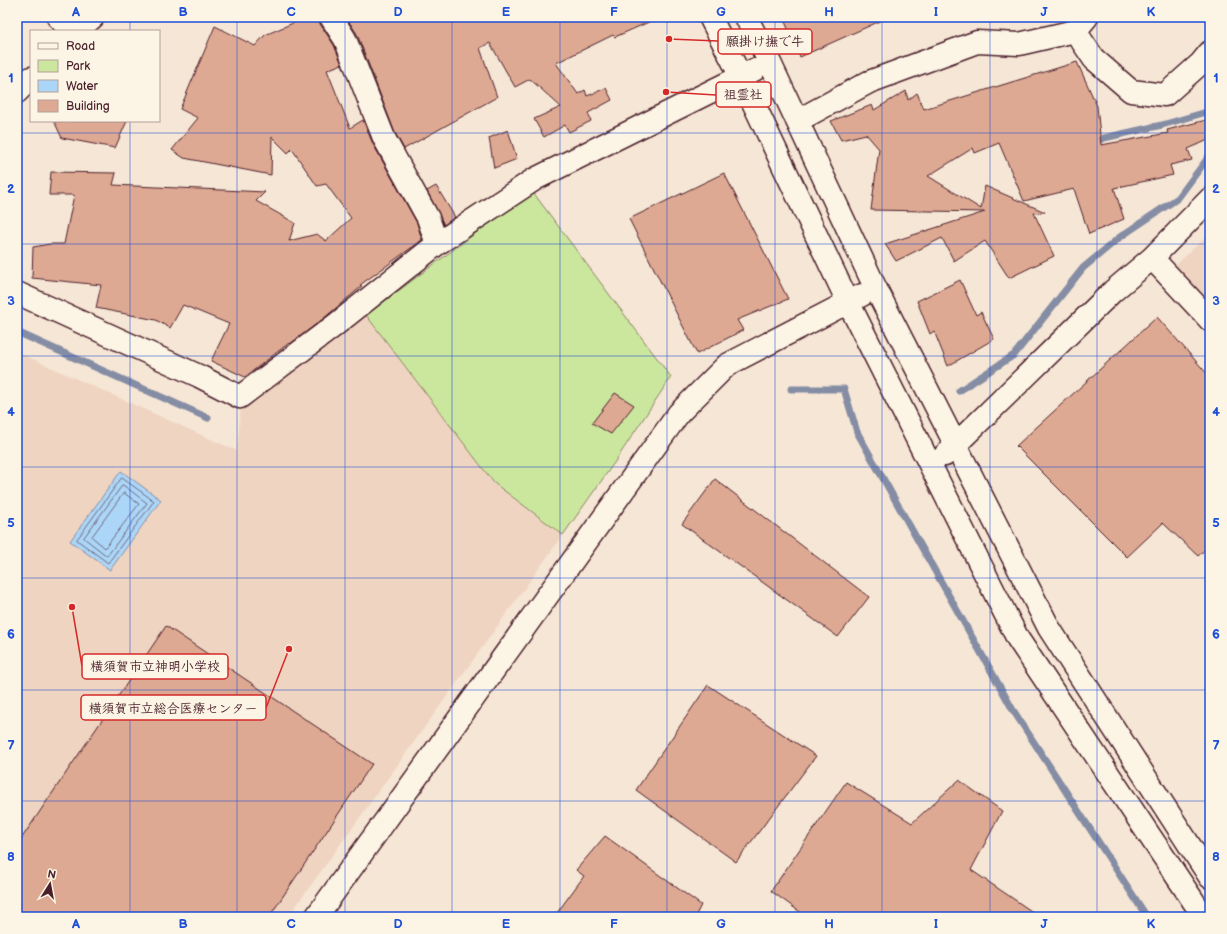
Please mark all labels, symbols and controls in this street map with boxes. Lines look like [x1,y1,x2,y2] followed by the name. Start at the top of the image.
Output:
[71,4,80,20] text: A
[178,4,188,20] text: B
[286,4,296,20] text: C
[393,4,403,20] text: D
[502,4,511,20] text: E
[610,4,618,20] text: F
[716,4,726,20] text: G
[824,4,834,20] text: H
[934,4,938,20] text: I
[1040,4,1048,20] text: J
[1147,4,1156,20] text: K
[718,29,812,54] callout: 願掛け撫で牛
[30,30,160,122] legend
[726,34,804,50] text: 願掛け撫で牛
[66,39,95,54] text: Road
[66,59,90,74] text: Park
[8,70,14,86] text: 1
[1213,70,1219,86] text: 1
[66,79,98,94] text: Water
[716,82,771,107] callout: 祖霊社
[723,87,763,103] text: 祖霊社
[66,99,110,114] text: Building
[7,181,15,197] text: 2
[1212,181,1220,197] text: 2
[7,293,15,309] text: 3
[1212,293,1220,309] text: 3
[7,404,15,420] text: 4
[1212,404,1220,420] text: 4
[7,515,15,531] text: 5
[1212,515,1220,531] text: 5
[7,626,15,642] text: 6
[1212,626,1220,642] text: 6
[82,654,228,679] callout: 横須賀市立神明小学校
[90,659,220,675] text: 横須賀市立神明小学校
[81,695,266,720] callout: 横須賀市立総合医療センター
[88,701,258,717] text: 横須賀市立総合医療センター
[7,738,15,754] text: 7
[1212,738,1220,754] text: 7
[7,849,15,865] text: 8
[1212,849,1220,865] text: 8
[30,864,70,904] north arrow
[47,868,57,882] text: N
[71,916,80,932] text: A
[178,916,188,932] text: B
[286,916,296,932] text: C
[393,916,403,932] text: D
[502,916,511,932] text: E
[610,916,618,932] text: F
[716,916,726,932] text: G
[824,916,834,932] text: H
[934,916,938,932] text: I
[1040,916,1048,932] text: J
[1147,916,1156,932] text: K

